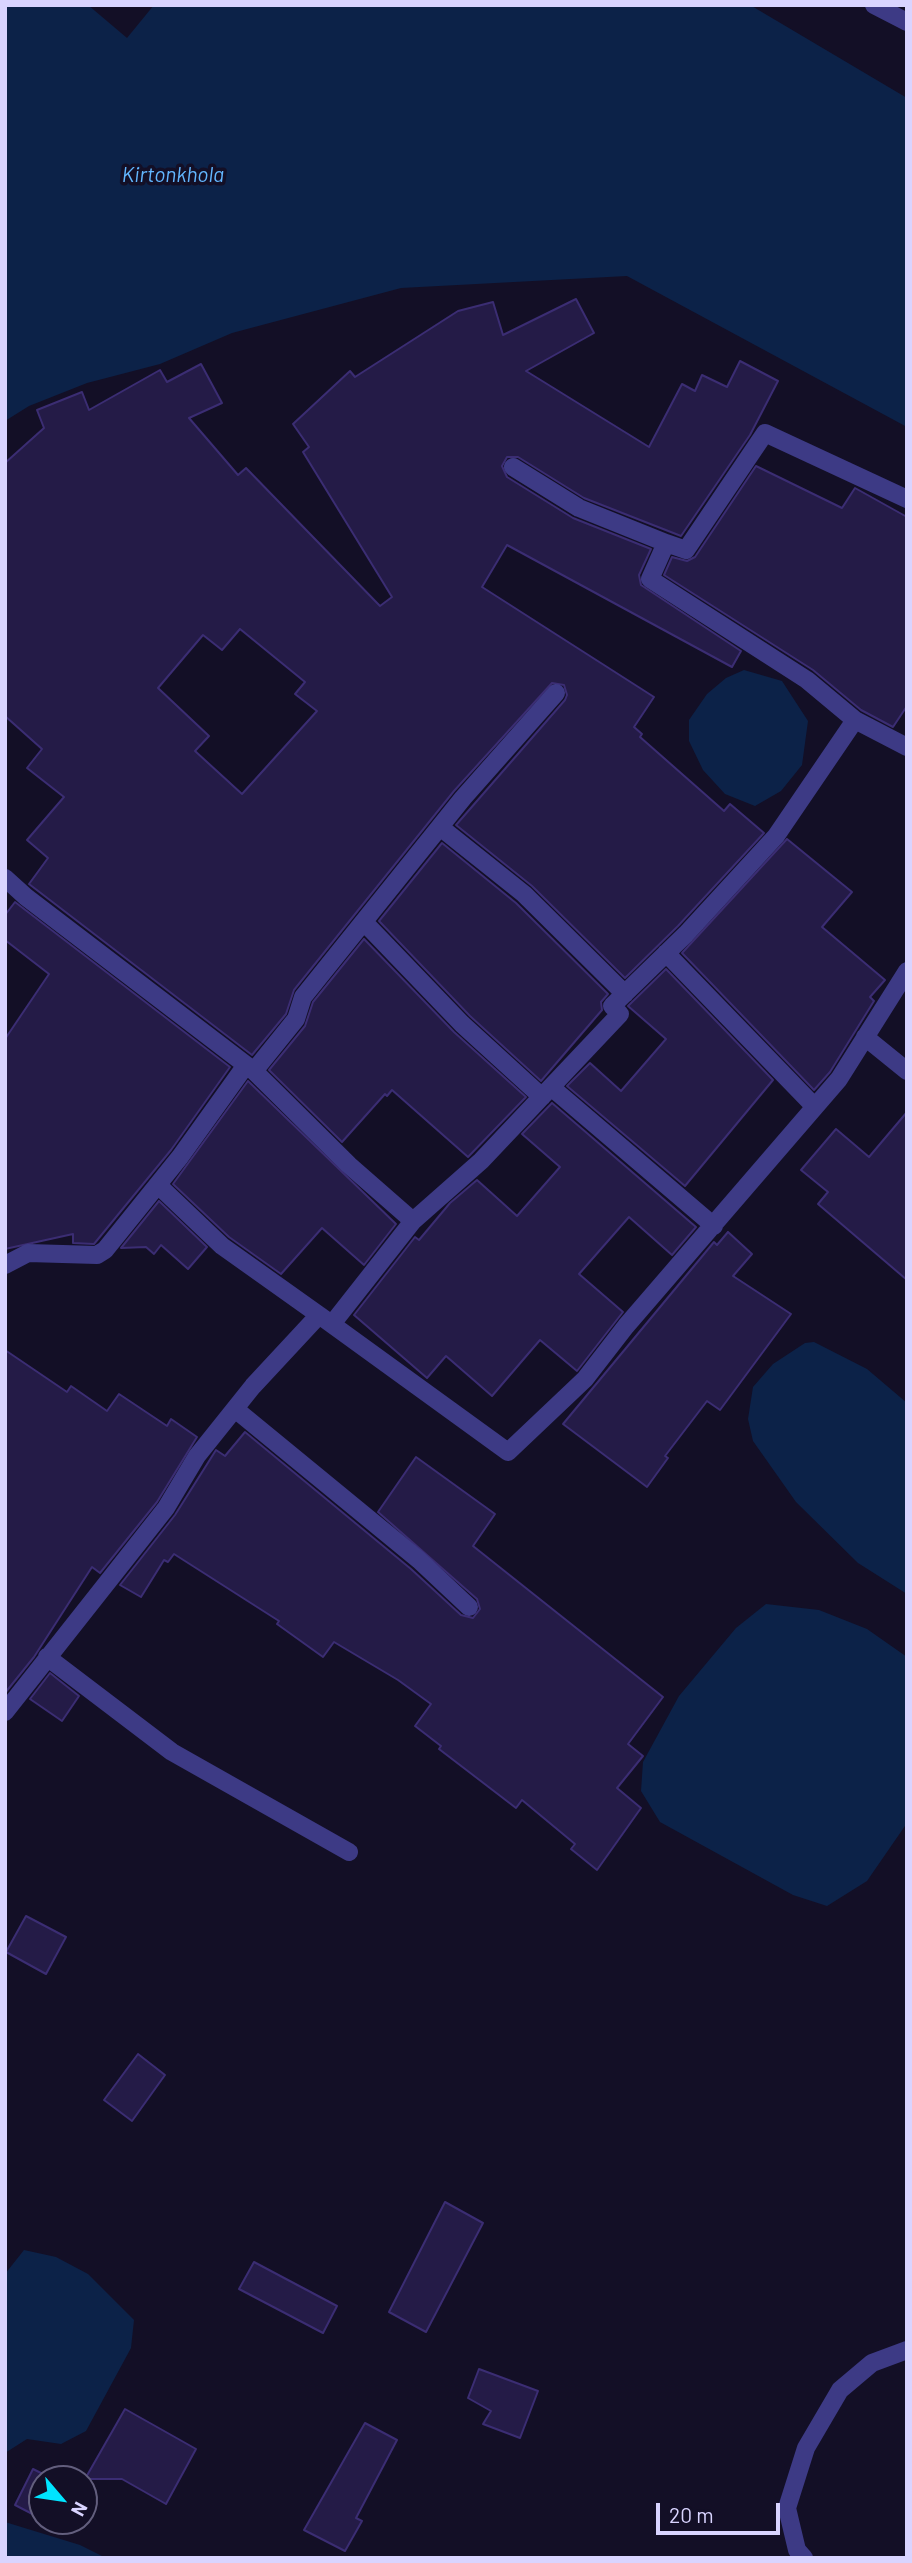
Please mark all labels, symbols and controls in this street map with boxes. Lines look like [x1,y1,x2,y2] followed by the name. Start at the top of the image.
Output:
[122,162,224,188] water label: Kirtonkhola
[28,2465,98,2535] north arrow
[660,2490,784,2534] scale bar
[67,2498,93,2521] text: N
[669,2502,714,2527] text: 20 m

